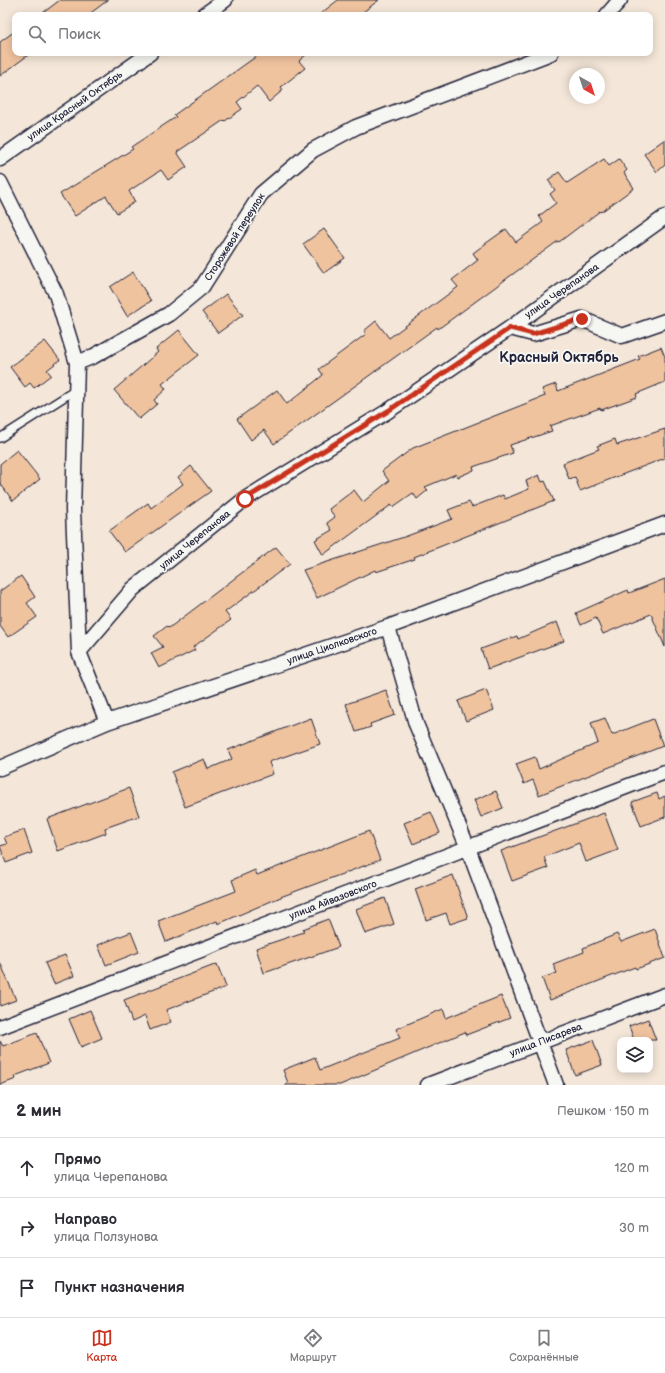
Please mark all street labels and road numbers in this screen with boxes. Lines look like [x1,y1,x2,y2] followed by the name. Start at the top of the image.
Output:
[25,69,125,143] street label: улица Красный Октябрь
[202,190,268,283] street label: Сторожевой переулок
[523,261,601,321] street label: улица Черепанова
[157,508,233,572] street label: улица Черепанова
[286,625,378,667] street label: улица Циолковского
[288,878,378,922] street label: улица Айвазовского
[508,1021,584,1059] street label: улица Писарева

